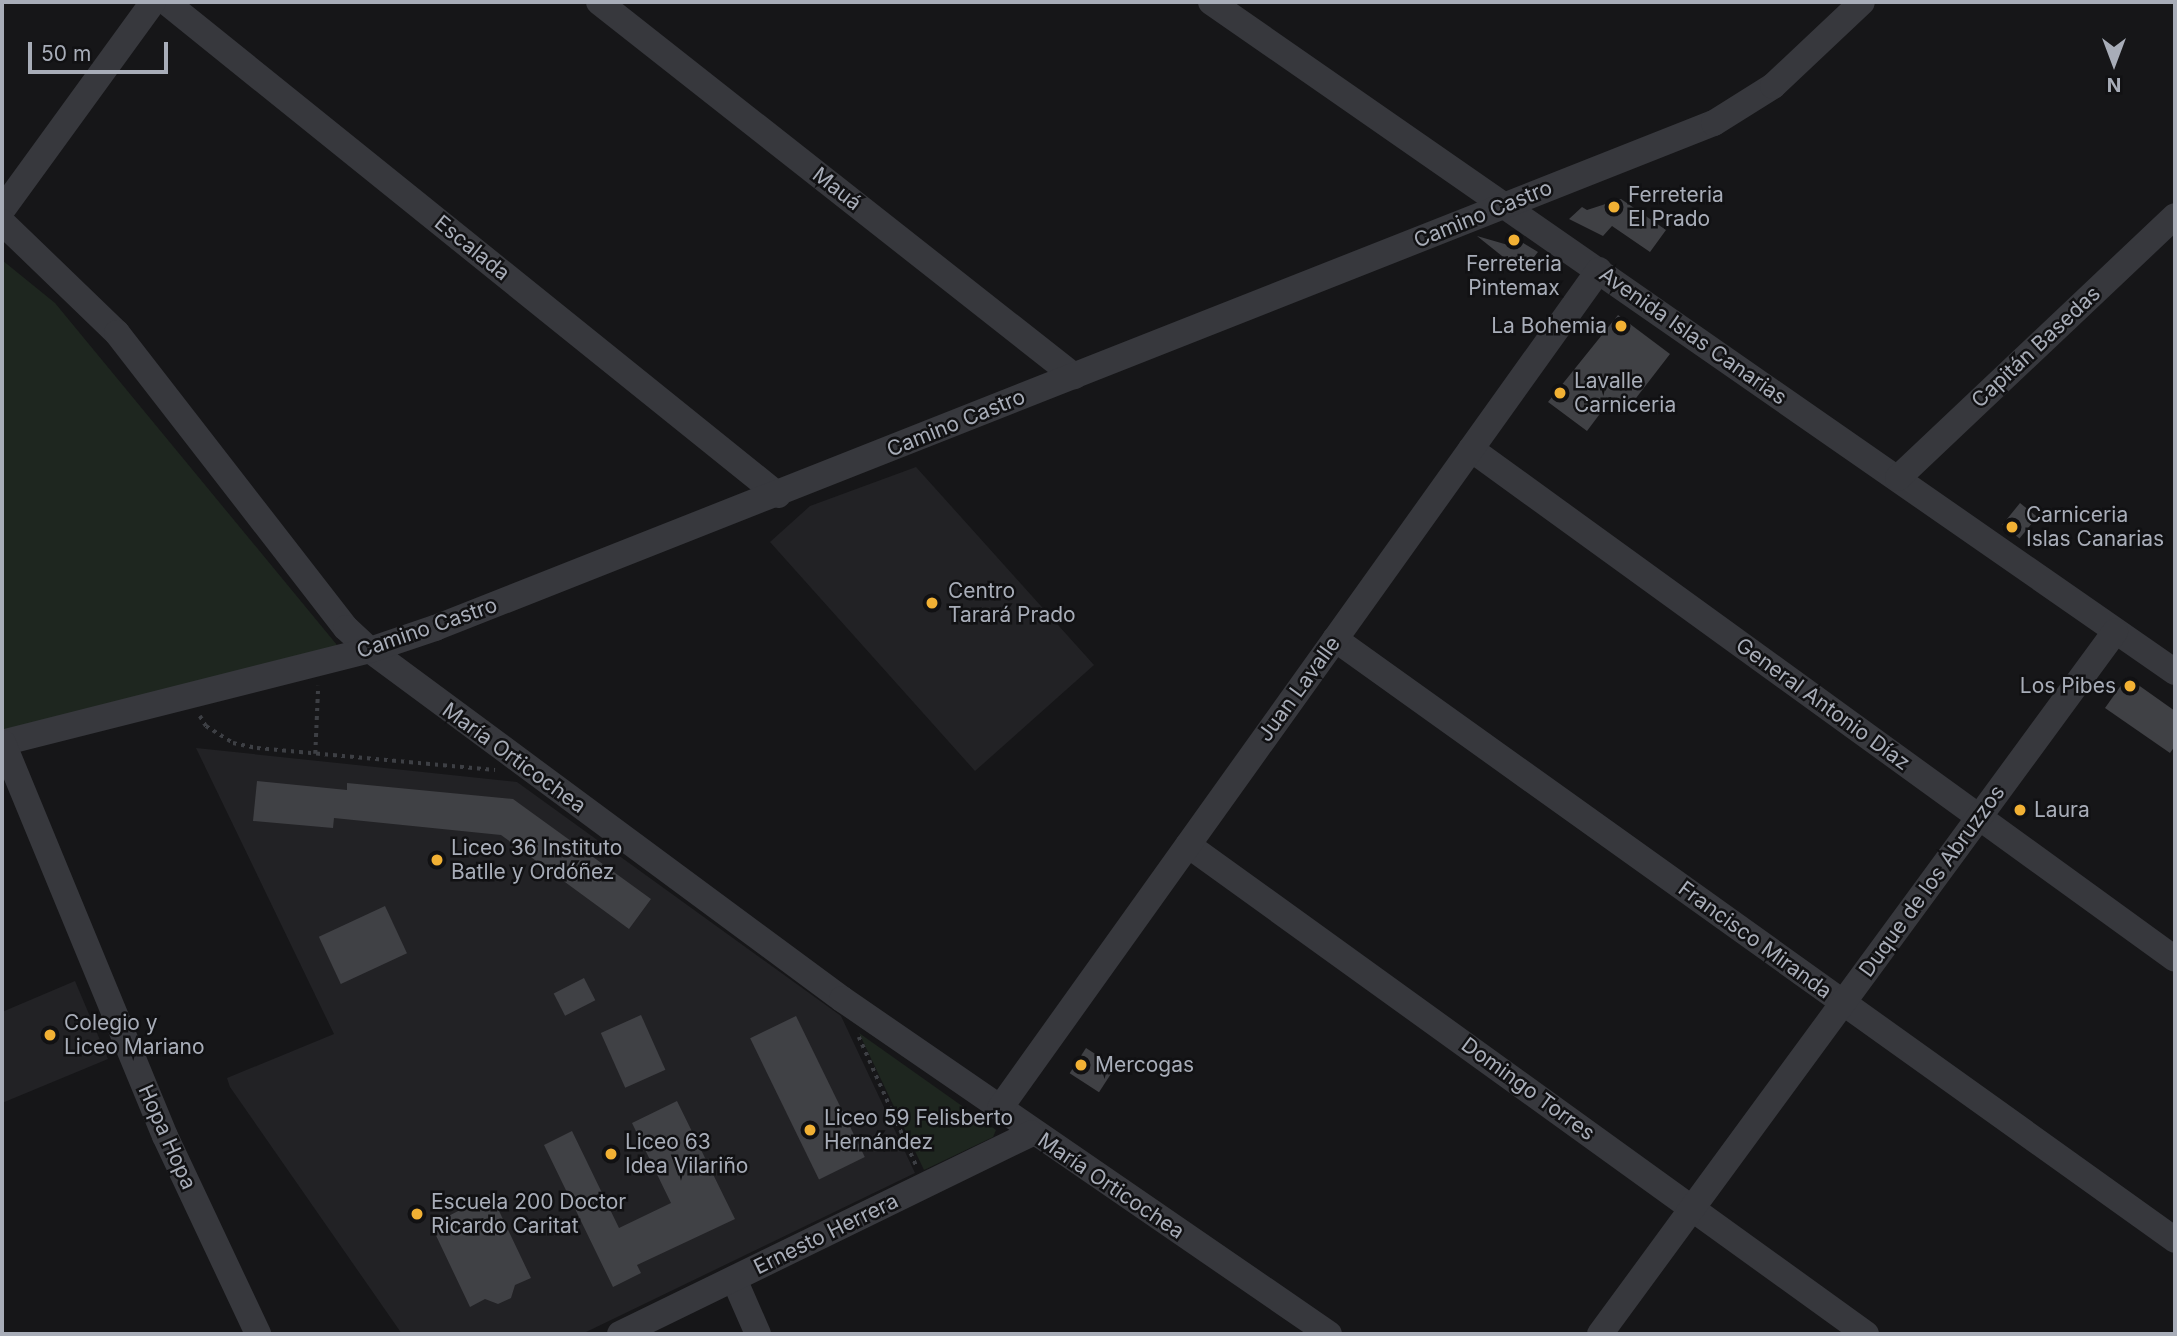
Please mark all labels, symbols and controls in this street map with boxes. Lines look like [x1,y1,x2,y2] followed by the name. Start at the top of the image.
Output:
[32,28,172,72] scale bar
[2079,28,2149,98] north arrow
[41,41,91,66] text: 50 m
[2107,73,2121,96] text: N
[808,162,866,216] street label: Mauá
[1410,175,1556,253] street label: Camino Castro
[1628,182,1724,232] place label: Ferreteria El Prado
[1606,199,1622,215] marker: Ferreteria El Prado
[429,210,515,286] street label: Escalada
[1506,232,1522,248] marker: Ferreteria Pintemax
[1466,251,1562,301] place label: Ferreteria Pintemax
[1594,262,1792,410] street label: Avenida Islas Canarias
[1966,281,2106,413] street label: Capitán Basedas
[1491,313,1607,339] place label: La Bohemia
[1613,318,1629,334] marker: La Bohemia
[1574,368,1676,418] place label: Lavalle Carniceria
[883,384,1029,462] street label: Camino Castro
[1552,385,1568,401] marker: Lavalle Carniceria
[2026,502,2164,552] place label: Carniceria Islas Canarias
[2004,519,2020,535] marker: Carniceria Islas Canarias
[948,578,1076,628] place label: Centro Tarará Prado
[354,592,500,664] street label: Camino Castro
[922,593,942,613] marker: Centro Tarará Prado
[1252,632,1346,746] street label: Juan Lavalle
[1731,632,1915,776] street label: General Antonio Díaz
[2020,673,2116,699] place label: Los Pibes
[2122,678,2138,694] marker: Los Pibes
[437,697,591,819] street label: María Orticochea
[1854,780,2010,982] street label: Duque de los Abruzzos
[2034,797,2090,823] place label: Laura
[2012,802,2028,818] marker: Laura
[451,835,622,885] place label: Liceo 36 Instituto Batlle y Ordóñez
[429,852,445,868] marker: Liceo 36 Instituto Batlle y Ordóñez
[1673,876,1837,1004] street label: Francisco Miranda
[64,1010,205,1060] place label: Colegio y Liceo Mariano
[42,1027,58,1043] marker: Colegio y Liceo Mariano
[1456,1032,1600,1146] street label: Domingo Torres
[1095,1052,1194,1078] place label: Mercogas
[1073,1057,1089,1073] marker: Mercogas
[133,1081,201,1193] street label: Hopa Hopa
[824,1105,1013,1155] place label: Liceo 59 Felisberto Hernández
[802,1122,818,1138] marker: Liceo 59 Felisberto Hernández
[1033,1128,1189,1244] street label: María Orticochea
[625,1129,748,1179] place label: Liceo 63 Idea Vilariño
[603,1146,619,1162] marker: Liceo 63 Idea Vilariño
[750,1188,902,1280] street label: Ernesto Herrera
[431,1189,626,1239] place label: Escuela 200 Doctor Ricardo Caritat
[409,1206,425,1222] marker: Escuela 200 Doctor Ricardo Caritat

